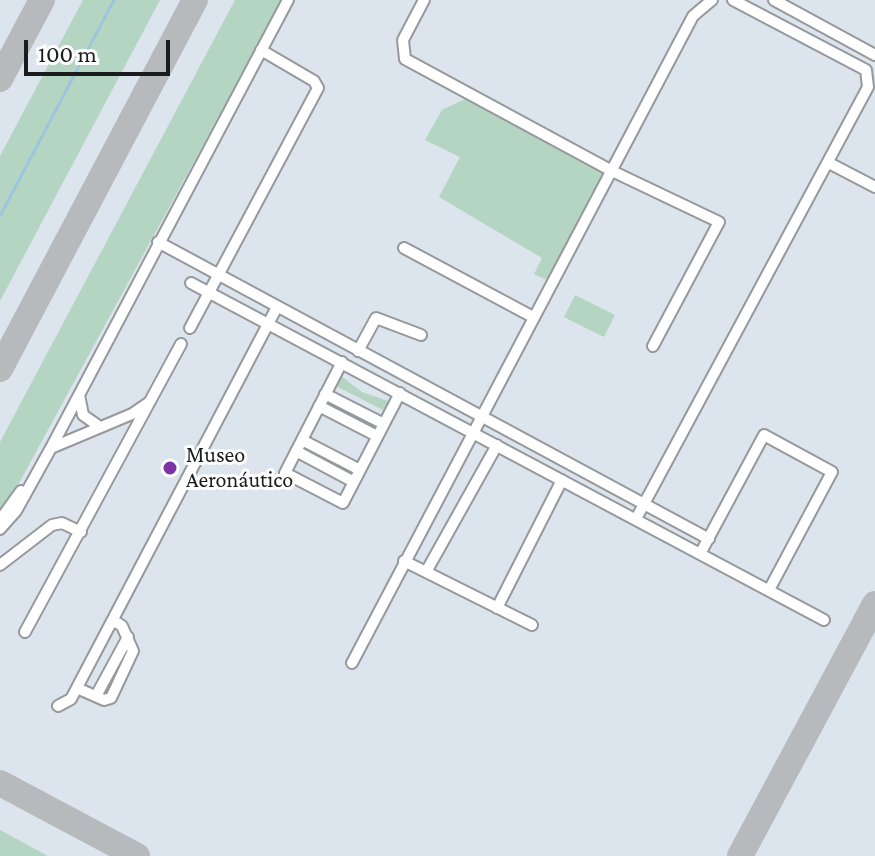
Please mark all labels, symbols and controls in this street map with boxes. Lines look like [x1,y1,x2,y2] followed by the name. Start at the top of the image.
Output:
[28,24,174,74] scale bar
[38,40,97,67] text: 100 m
[186,442,293,494] place label: Museo Aeronáutico
[161,459,179,477] marker: Museo Aeronáutico

